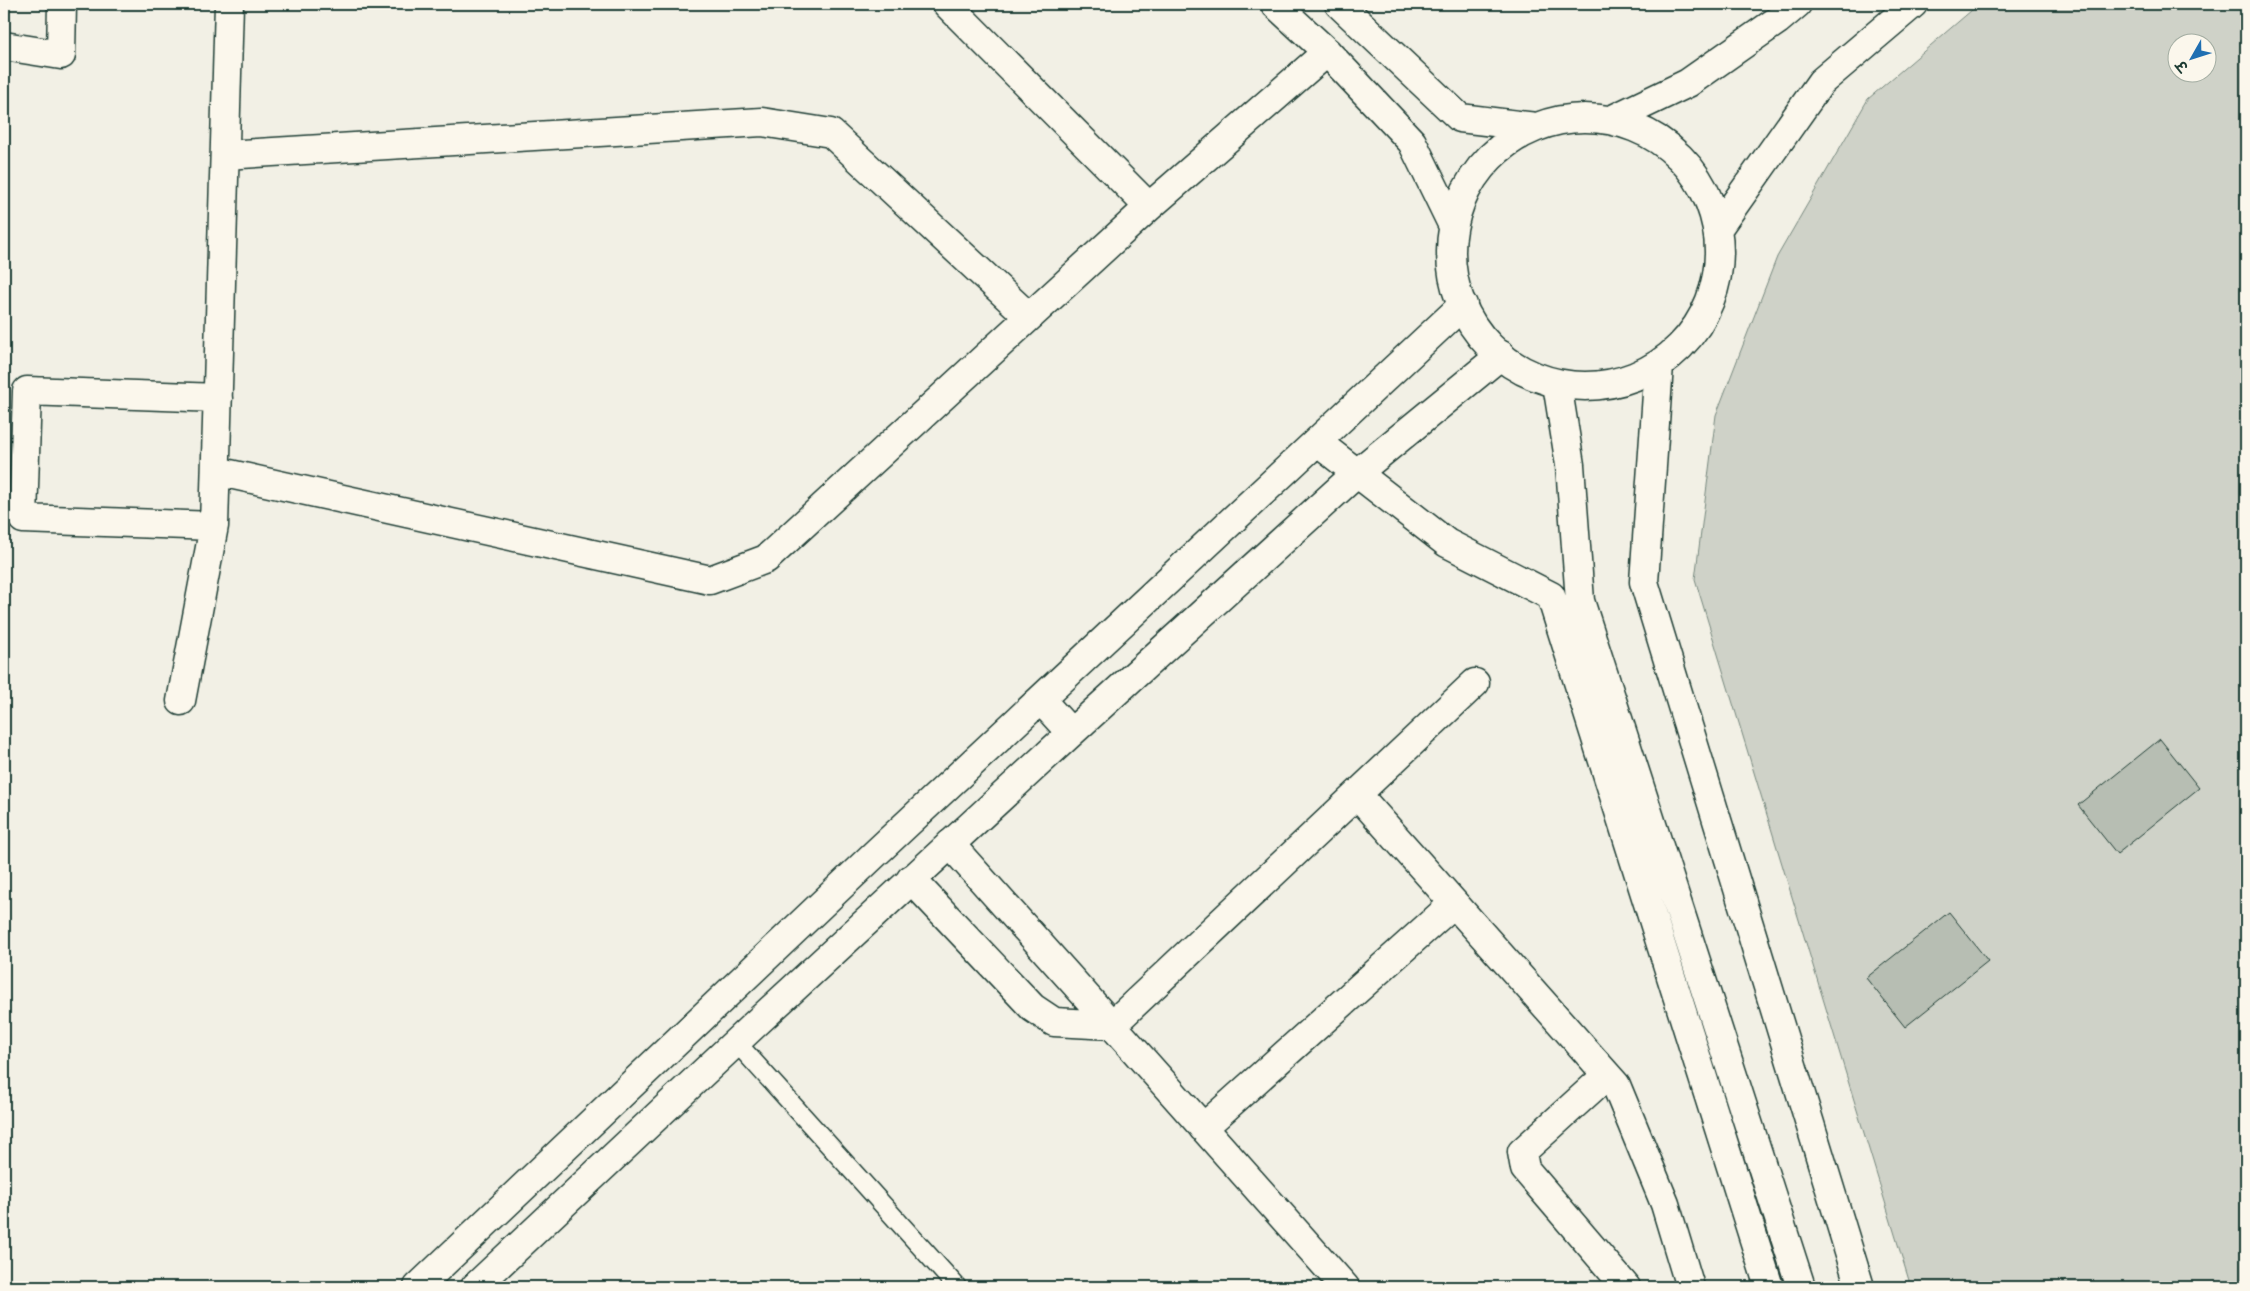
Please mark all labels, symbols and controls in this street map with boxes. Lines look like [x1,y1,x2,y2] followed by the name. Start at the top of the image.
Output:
[2168,32,2218,82] north arrow
[2172,56,2193,76] text: उ

